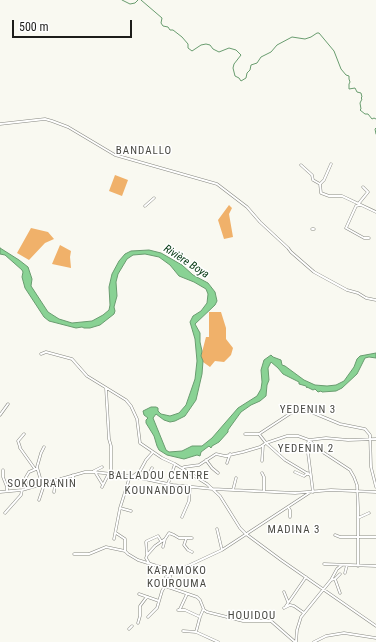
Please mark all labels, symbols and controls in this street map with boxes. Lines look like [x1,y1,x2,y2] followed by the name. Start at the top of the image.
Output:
[14,12,134,38] scale bar
[19,20,49,34] text: 500 m
[116,144,172,158] district label: BANDALLO
[161,242,211,282] water label: Rivière Boya
[280,403,336,417] district label: YEDENIN 3
[278,442,334,456] district label: YEDENIN 2
[108,469,210,483] district label: BALLADOU CENTRE
[7,477,77,491] district label: SOKOURANIN
[125,484,191,498] district label: KOUNANDOU
[268,523,320,537] district label: MADINA 3
[147,564,207,590] district label: KARAMOKO KOUROUMA
[228,609,276,623] district label: HOUIDOU

